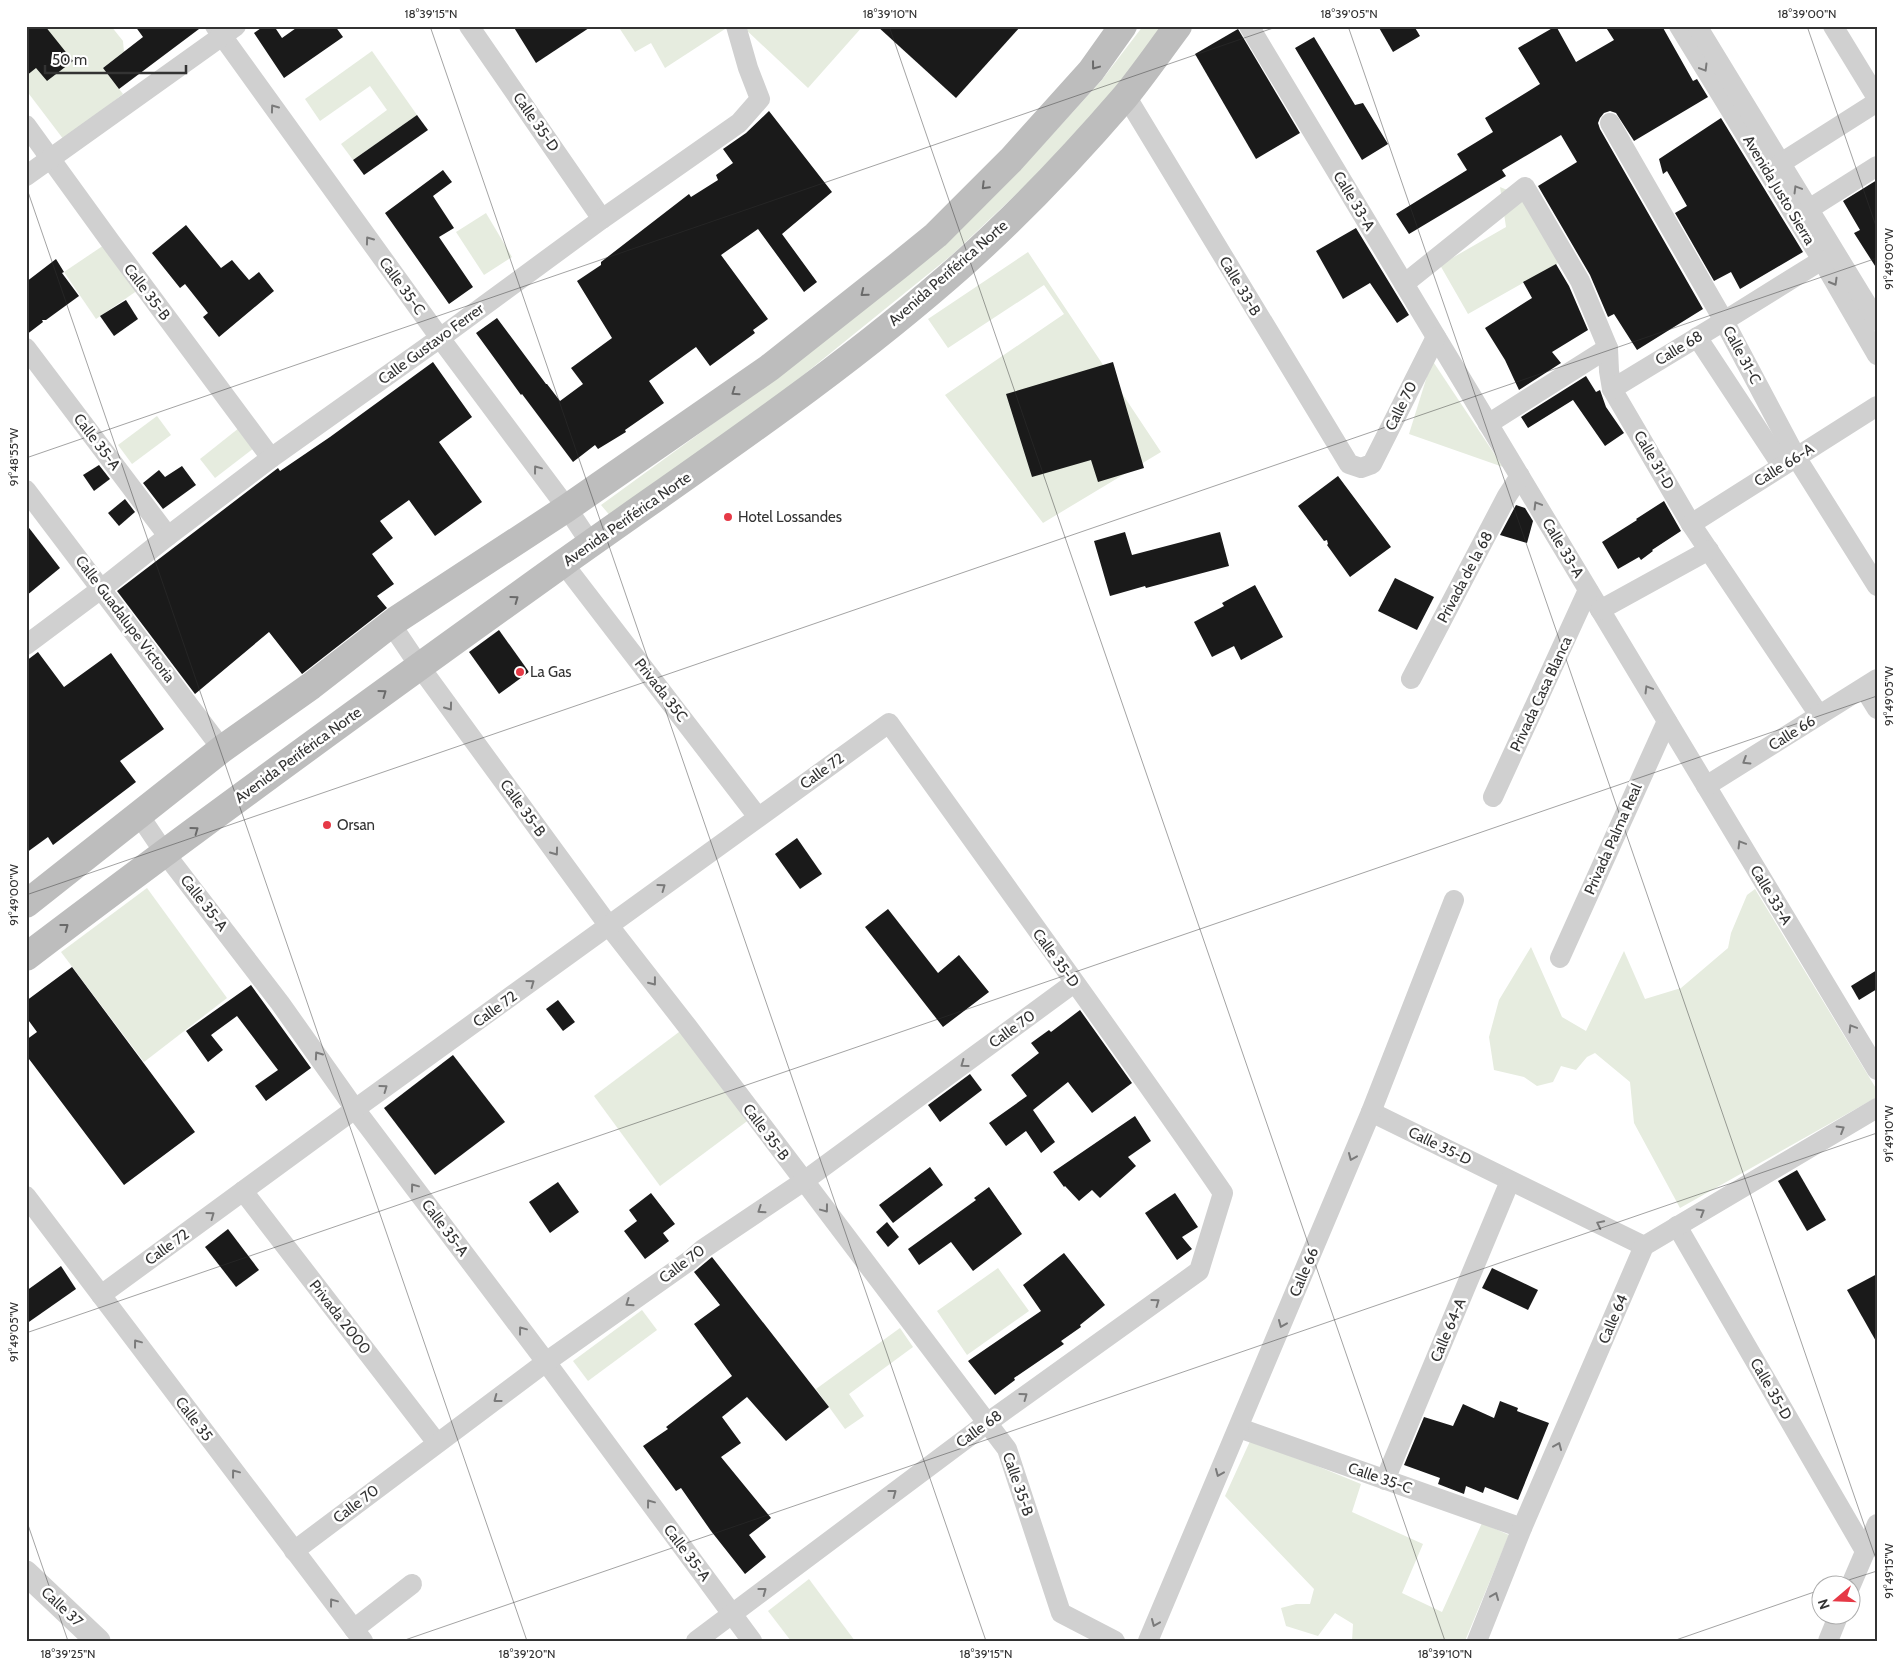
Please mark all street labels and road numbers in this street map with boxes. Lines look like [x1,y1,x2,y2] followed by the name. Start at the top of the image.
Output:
[509,89,563,155] street label: Calle 35-D
[1739,132,1819,249] street label: Avenida Justo Sierra
[1329,168,1379,235] street label: Calle 33-A
[885,216,1011,330] street label: Avenida Periférica Norte
[1215,253,1265,319] street label: Calle 33-B
[375,254,429,318] street label: Calle 35-C
[120,260,174,324] street label: Calle 35-B
[375,300,487,388] street label: Calle Gustavo Ferrer
[1719,323,1765,387] street label: Calle 31-C
[1652,327,1706,369] street label: Calle 68
[1381,379,1421,433] street label: Calle 70
[70,410,125,475] street label: Calle 35-A
[1630,427,1678,493] street label: Calle 31-D
[1751,439,1818,490] street label: Calle 66-A
[560,468,695,570] street label: Avenida Periférica Norte
[1538,515,1588,582] street label: Calle 33-A
[1433,528,1497,626] street label: Privada de la 68
[71,552,179,687] street label: Calle Guadalupe Victoria
[1506,633,1576,754] street label: Privada Casa Blanca
[631,655,691,725] street label: Privada 35C
[231,703,365,807] street label: Avenida Periférica Norte
[1765,712,1819,754] street label: Calle 66
[797,749,848,793] street label: Calle 72
[496,776,550,840] street label: Calle 35-B
[1580,780,1646,897] street label: Privada Palma Real
[1746,862,1796,929] street label: Calle 33-A
[176,871,232,935] street label: Calle 35-A
[1029,925,1083,991] street label: Calle 35-D
[470,987,521,1031] street label: Calle 72
[986,1006,1038,1052] street label: Calle 70
[739,1100,793,1164] street label: Calle 35-B
[1405,1123,1475,1169] street label: Calle 35-D
[418,1196,473,1261] street label: Calle 35-A
[142,1225,193,1269] street label: Calle 72
[656,1241,708,1287] street label: Calle 70
[1286,1245,1322,1299] street label: Calle 66
[305,1276,375,1358] street label: Privada 2000
[1595,1291,1632,1346] street label: Calle 64
[1427,1295,1470,1364] street label: Calle 64-A
[1746,1355,1796,1423] street label: Calle 35-D
[172,1393,216,1445] street label: Calle 35
[953,1406,1005,1452] street label: Calle 68
[999,1450,1037,1518] street label: Calle 35-B
[1346,1459,1414,1497] street label: Calle 35-C
[330,1481,382,1527] street label: Calle 70
[660,1521,715,1586] street label: Calle 35-A
[38,1583,87,1631] street label: Calle 37

